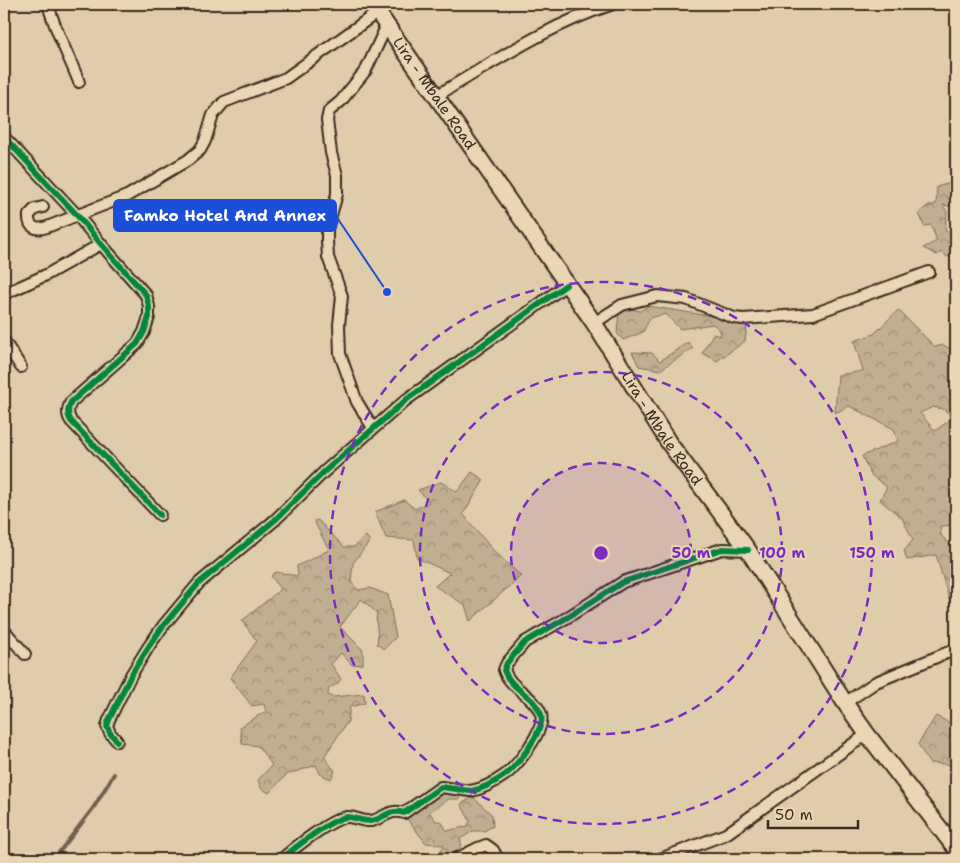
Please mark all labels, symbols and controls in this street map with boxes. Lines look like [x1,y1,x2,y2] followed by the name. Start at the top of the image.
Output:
[388,33,481,154] street label: Lira - Mbale Road
[114,200,336,231] callout: Famko Hotel And Annex
[124,205,326,226] text: Famko Hotel And Annex
[617,368,707,490] street label: Lira - Mbale Road
[672,543,711,563] text: 50 m
[759,543,805,563] text: 100 m
[849,543,895,563] text: 150 m
[592,544,610,562] centre of rings
[768,798,858,830] scale bar
[775,805,813,825] text: 50 m

